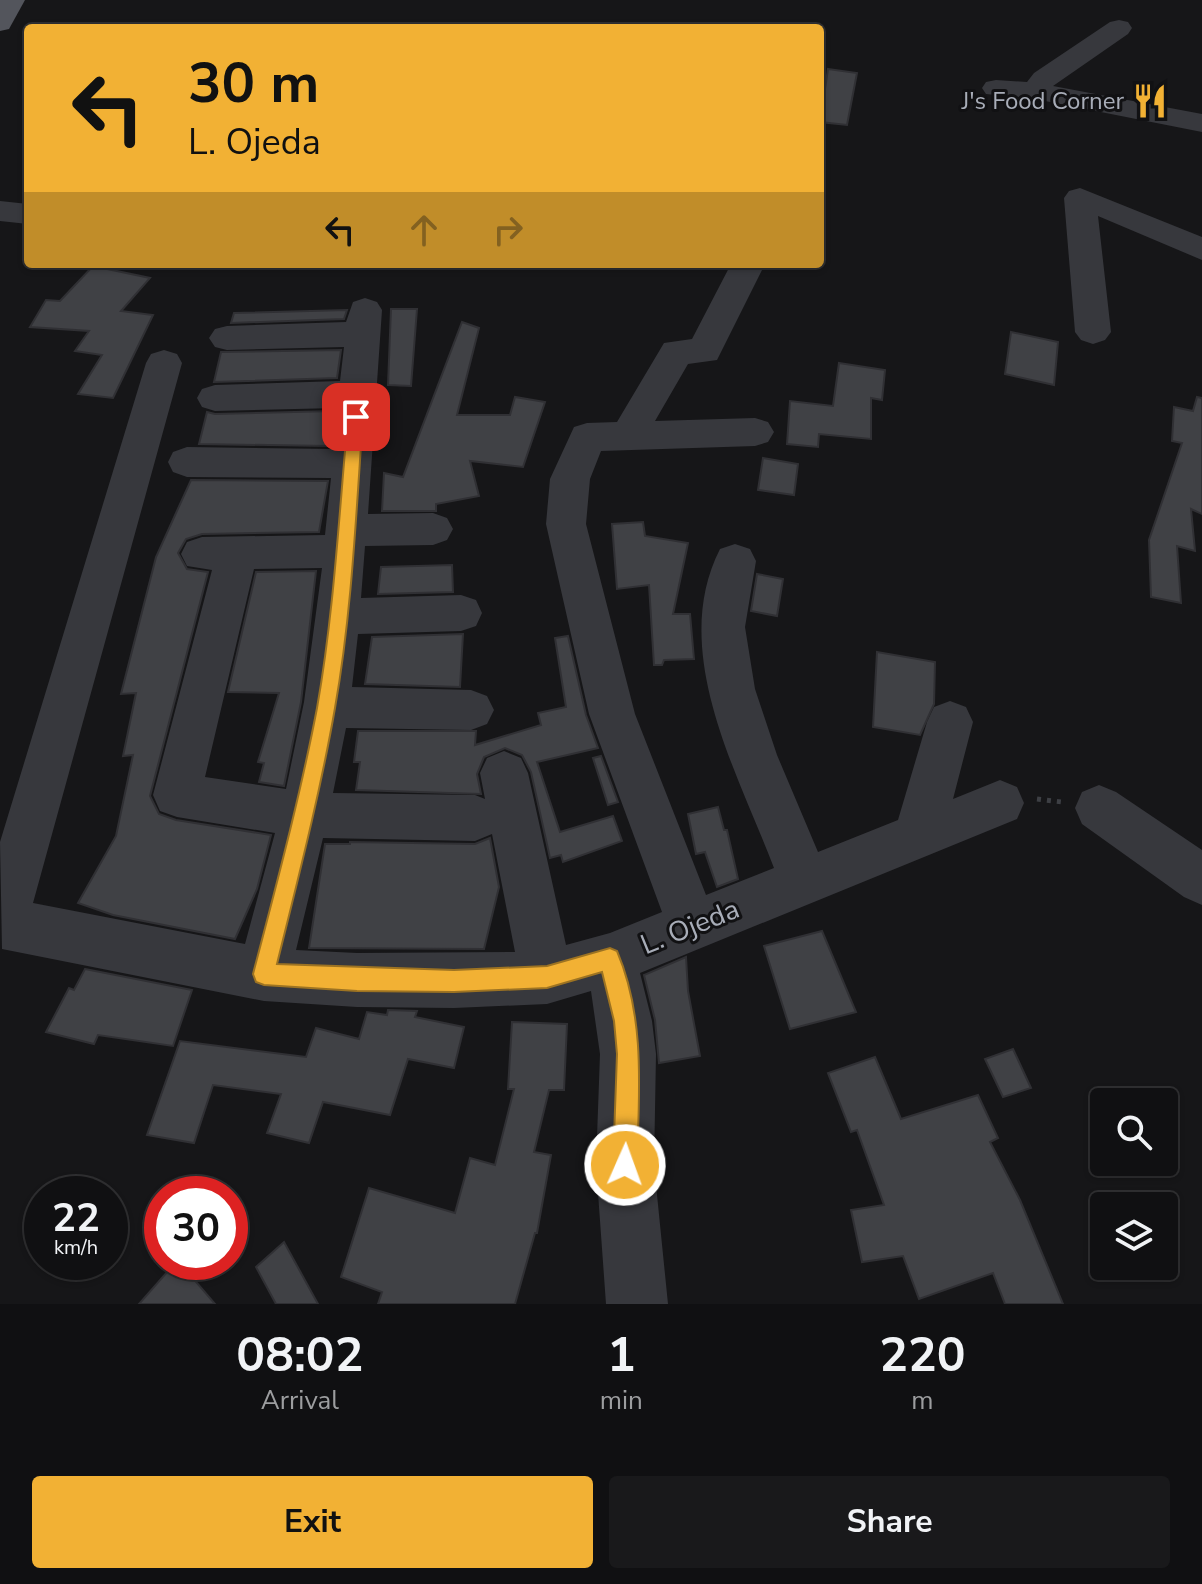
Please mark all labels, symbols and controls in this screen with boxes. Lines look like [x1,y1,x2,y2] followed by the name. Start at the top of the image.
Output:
[188,45,319,122] text: 30 m
[56,56,160,160] icon: left
[1131,82,1169,120] restaurant icon: J's Food Corner
[960,85,1124,117] place label: J's Food Corner
[188,118,321,167] text: L. Ojeda
[318,208,362,252] icon: left
[402,208,446,252] icon: ahead
[486,208,530,252] icon: right
[322,383,390,451] pin
[334,395,378,439] icon: arrive
[635,890,745,964] street label: L. Ojeda
[1090,1088,1178,1280] map controls
[1090,1088,1178,1176] button: search
[583,1123,667,1207] position arrow
[144,1176,248,1280] speed limit sign: 30
[52,1191,100,1245] text: 22
[1090,1192,1178,1280] button: layers
[54,1234,98,1261] text: km/h
[236,1322,363,1388] text: 08:02
[607,1322,636,1388] text: 1
[879,1322,966,1388] text: 220
[261,1383,339,1418] text: Arrival
[600,1383,643,1418] text: min
[911,1383,934,1418] text: m
[32,1476,593,1568] button: Exit
[609,1476,1170,1568] button: Share

